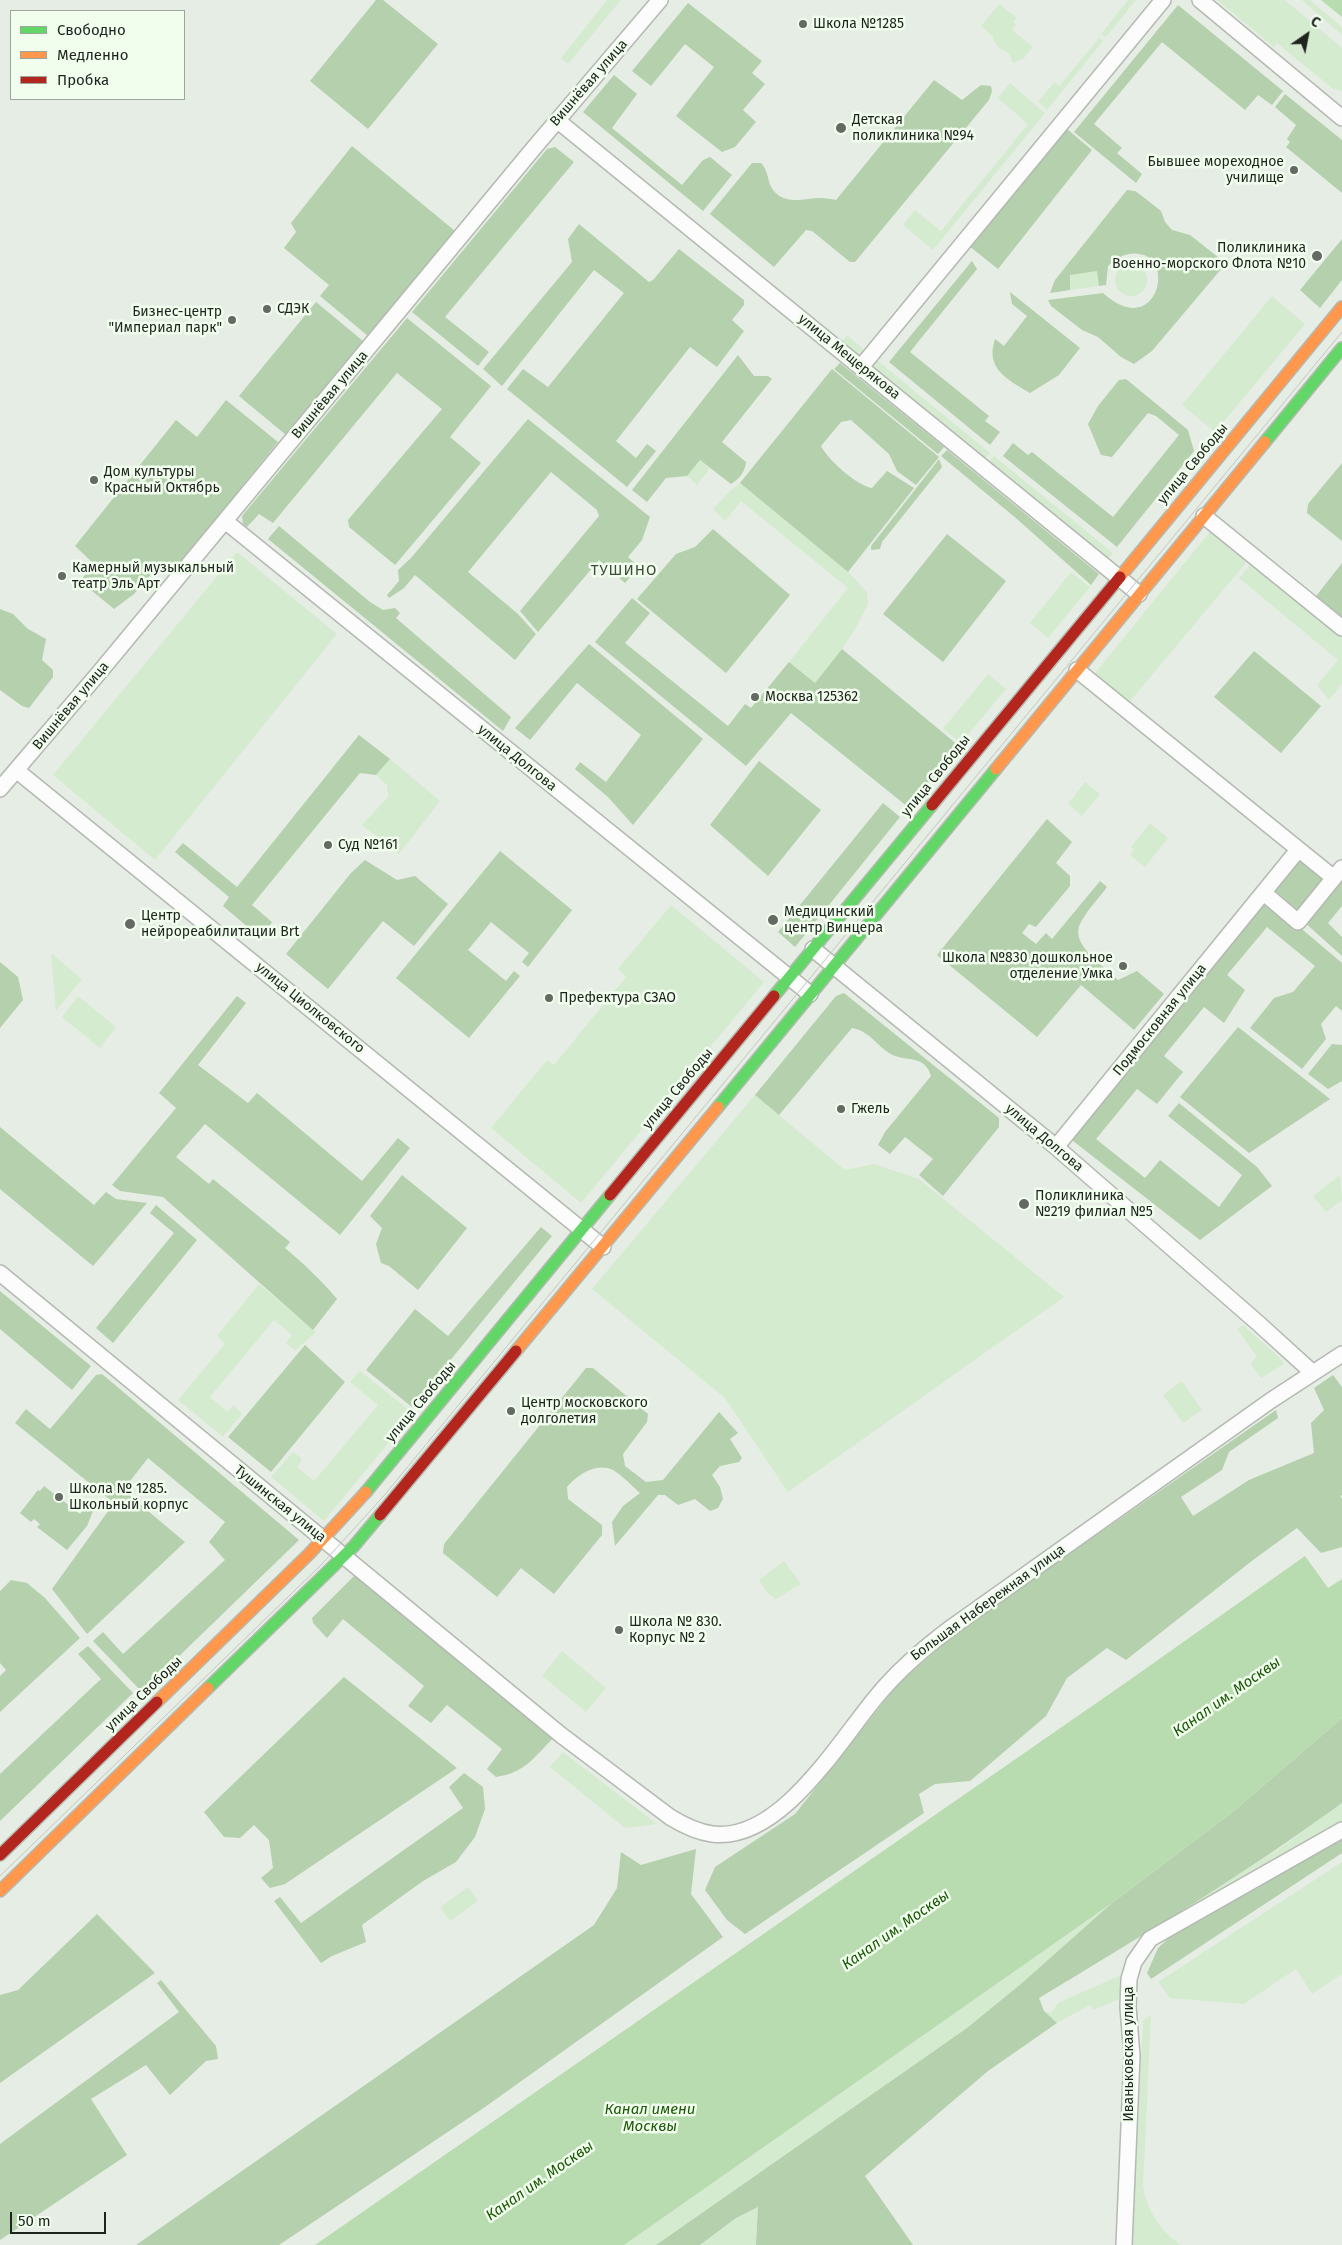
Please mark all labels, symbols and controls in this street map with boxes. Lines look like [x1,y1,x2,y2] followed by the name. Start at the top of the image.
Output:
[10,10,185,100] legend
[1282,10,1332,60] north arrow
[1307,13,1323,31] text: С
[813,16,904,32] place label: Школа №1285
[797,18,809,30] marker: Школа №1285
[57,21,126,39] text: Свободно
[547,36,631,130] street label: Вишнёвая улица
[57,46,129,64] text: Медленно
[57,71,109,89] text: Пробка
[852,112,974,144] place label: Детская поликлиника №94
[834,121,848,135] marker: Детская поликлиника №94
[1148,154,1284,186] place label: Бывшее мореходное училище
[1288,164,1300,176] marker: Бывшее мореходное училище
[1112,240,1306,272] place label: Поликлиника Военно-морского Флота №10
[1310,249,1324,263] marker: Поликлиника Военно-морского Флота №10
[277,301,309,317] place label: СДЭК
[261,303,273,315] marker: СДЭК
[108,304,222,336] place label: Бизнес-центр "Империал парк"
[795,311,903,403] street label: улица Мещерякова
[226,314,238,326] marker: Бизнес-центр "Империал парк"
[288,348,372,442] street label: Вишнёвая улица
[1154,420,1232,508] street label: улица Свободы
[104,464,220,497] place label: Дом культуры Красный Октябрь
[88,474,100,486] marker: Дом культуры Красный Октябрь
[72,560,234,592] place label: Камерный музыкальный театр Эль Арт
[590,562,658,580] district label: ТУШИНО
[56,570,68,582] marker: Камерный музыкальный театр Эль Арт
[29,659,113,753] street label: Вишнёвая улица
[765,689,858,705] place label: Москва 125362
[749,691,761,703] marker: Москва 125362
[474,721,560,795] street label: улица Долгова
[898,732,974,820] street label: улица Свободы
[338,837,398,853] place label: Суд №161
[322,839,334,851] marker: Суд №161
[784,904,883,936] place label: Медицинский центр Винцера
[141,908,299,940] place label: Центр нейрореабилитации Brt
[766,913,780,927] marker: Медицинский центр Винцера
[123,917,137,931] marker: Центр нейрореабилитации Brt
[942,950,1113,982] place label: Школа №830 дошкольное отделение Умка
[252,959,368,1057] street label: улица Циолковского
[1117,960,1129,972] marker: Школа №830 дошкольное отделение Умка
[1110,961,1210,1079] street label: Подмосковная улица
[559,990,676,1006] place label: Префектура СЗАО
[543,992,555,1004] marker: Префектура СЗАО
[639,1045,717,1133] street label: улица Свободы
[851,1101,890,1117] place label: Гжель
[1002,1101,1086,1175] street label: улица Долгова
[835,1103,847,1115] marker: Гжель
[1035,1188,1153,1220] place label: Поликлиника №219 филиал №5
[1017,1197,1031,1211] marker: Поликлиника №219 филиал №5
[382,1358,460,1446] street label: улица Свободы
[521,1395,648,1428] place label: Центр московского долголетия
[505,1405,517,1417] marker: Центр московского долголетия
[231,1462,329,1546] street label: Тушинская улица
[69,1481,189,1514] place label: Школа № 1285. Школьный корпус
[53,1491,65,1503] marker: Школа № 1285. Школьный корпус
[908,1541,1068,1665] street label: Большая Набережная улица
[629,1614,722,1646] place label: Школа № 830. Корпус № 2
[613,1624,625,1636] marker: Школа № 830. Корпус № 2
[102,1653,186,1735] street label: улица Свободы
[1170,1653,1284,1741] water label: Канал им. Москвы
[839,1886,953,1974] water label: Канал им. Москвы
[1121,1986,1137,2122] street label: Иваньковская улица
[605,2101,695,2136] water label: Канал имени Москвы
[483,2137,597,2225] water label: Канал им. Москвы
[12,2202,109,2234] scale bar
[18,2212,51,2230] text: 50 m

